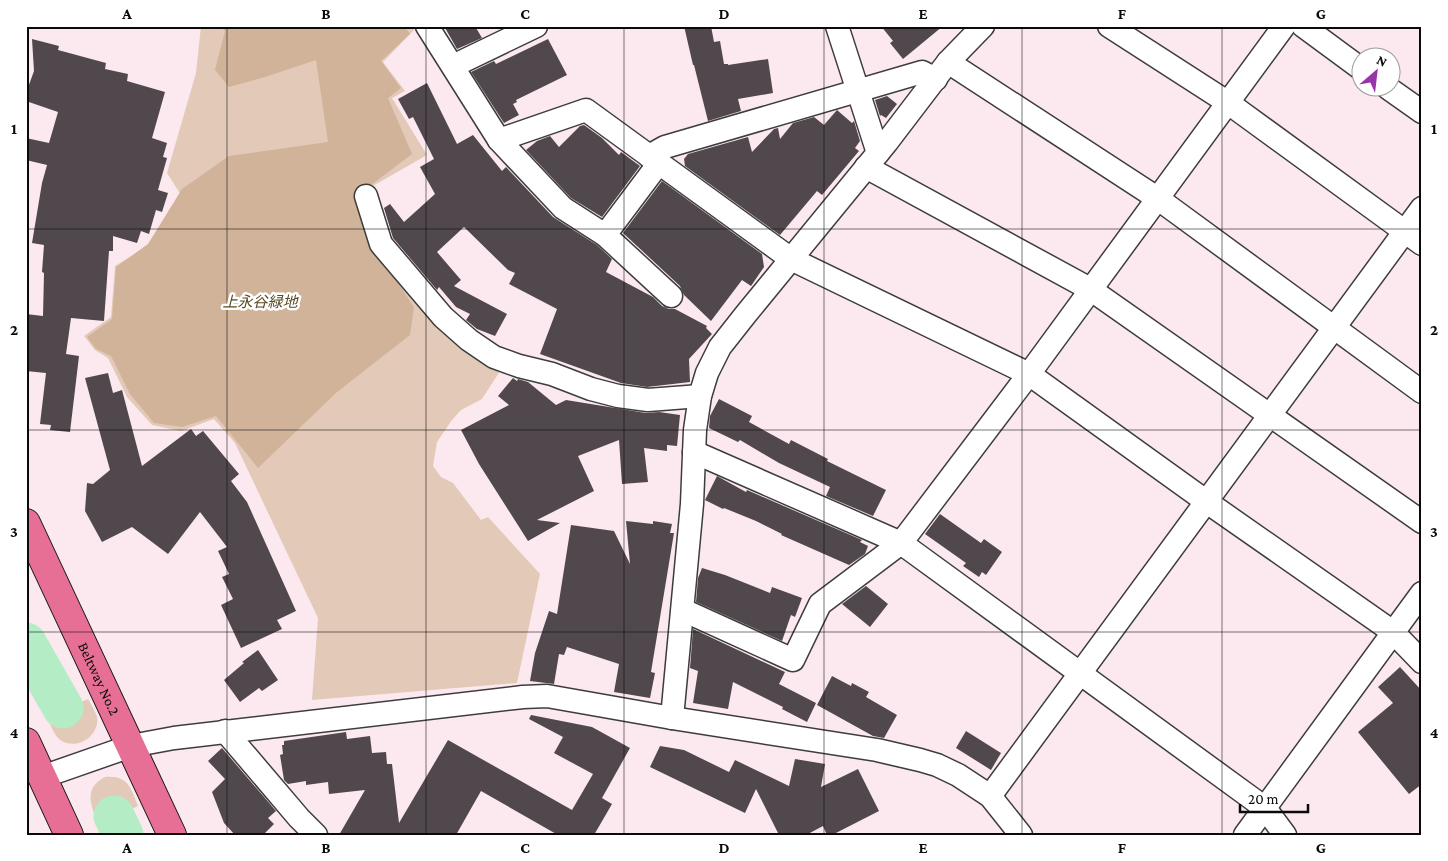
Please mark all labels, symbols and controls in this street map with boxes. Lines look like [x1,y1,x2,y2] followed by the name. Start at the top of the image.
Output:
[121,5,132,22] text: A
[321,5,331,22] text: B
[520,5,530,22] text: C
[718,5,730,22] text: D
[918,5,928,22] text: E
[1118,5,1127,22] text: F
[1316,5,1326,22] text: G
[1350,48,1400,98] north arrow
[1374,51,1390,70] text: N
[11,120,17,137] text: 1
[1431,120,1437,137] text: 1
[222,294,299,310] park label: 上永谷緑地
[10,321,18,338] text: 2
[1430,321,1438,338] text: 2
[10,523,18,540] text: 3
[1430,523,1438,540] text: 3
[75,640,123,718] street label: Beltway No.2
[10,724,19,741] text: 4
[1430,724,1439,741] text: 4
[1240,781,1308,813] scale bar
[1248,791,1279,807] text: 20 m
[121,839,132,856] text: A
[321,839,331,856] text: B
[520,839,530,856] text: C
[718,839,730,856] text: D
[918,839,928,856] text: E
[1118,839,1127,856] text: F
[1316,839,1326,856] text: G

